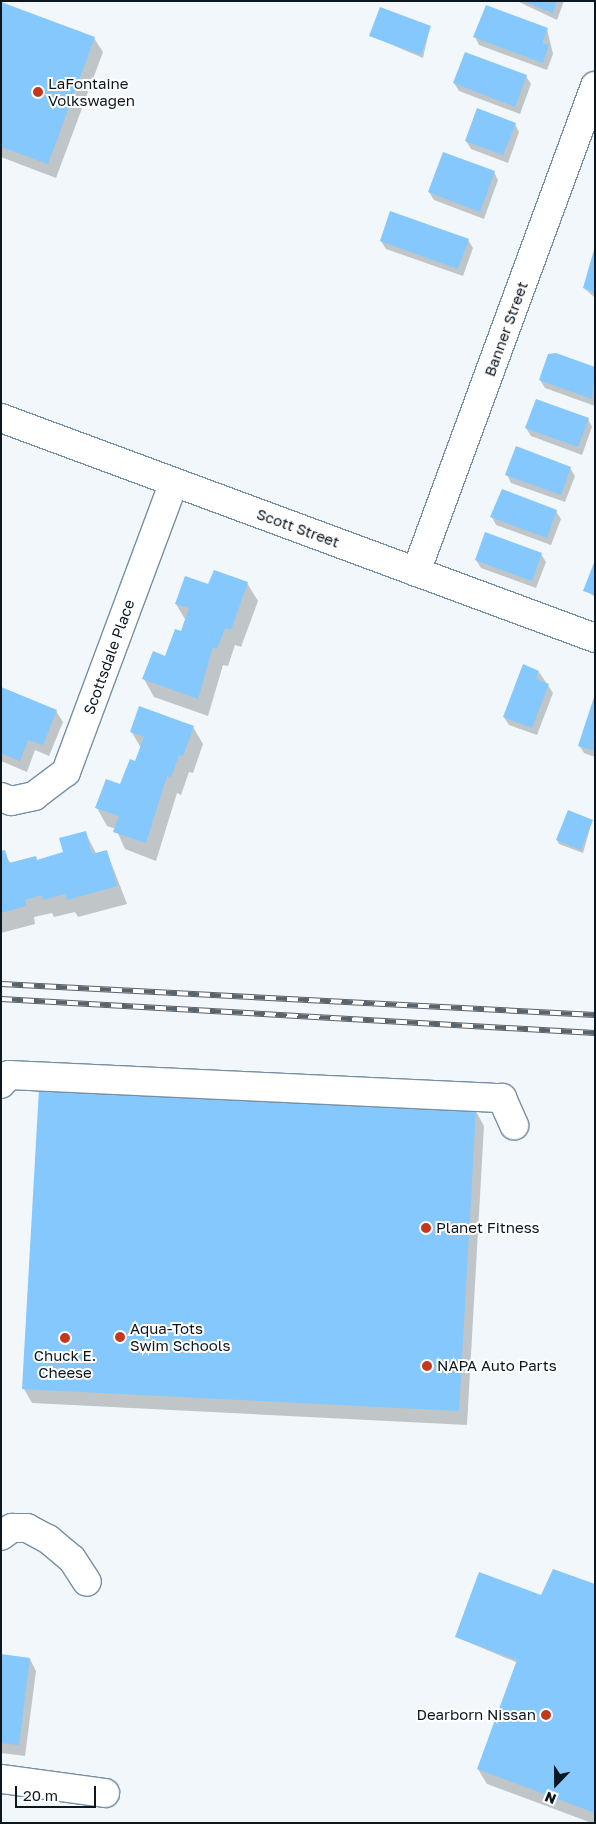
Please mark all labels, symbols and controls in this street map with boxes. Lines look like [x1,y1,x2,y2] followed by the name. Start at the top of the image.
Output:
[48,74,135,109] place label: LaFontaine Volkswagen
[32,86,44,98] marker: LaFontaine Volkswagen
[480,279,532,379] street label: Banner Street
[254,505,342,551] street label: Scott Street
[80,597,138,717] street label: Scottsdale Place
[436,1219,540,1237] place label: Planet Fitness
[420,1222,432,1234] marker: Planet Fitness
[130,1319,230,1354] place label: Aqua-Tots Swim Schools
[114,1331,126,1343] marker: Aqua-Tots Swim Schools
[59,1332,71,1344] marker: Chuck E. Cheese
[34,1346,96,1381] place label: Chuck E. Cheese
[437,1357,557,1375] place label: NAPA Auto Parts
[421,1360,433,1372] marker: NAPA Auto Parts
[416,1706,536,1724] place label: Dearborn Nissan
[540,1709,552,1721] marker: Dearborn Nissan
[531,1759,581,1809] north arrow
[18,1776,99,1808] scale bar
[23,1786,58,1804] text: 20 m
[542,1789,558,1808] text: N

